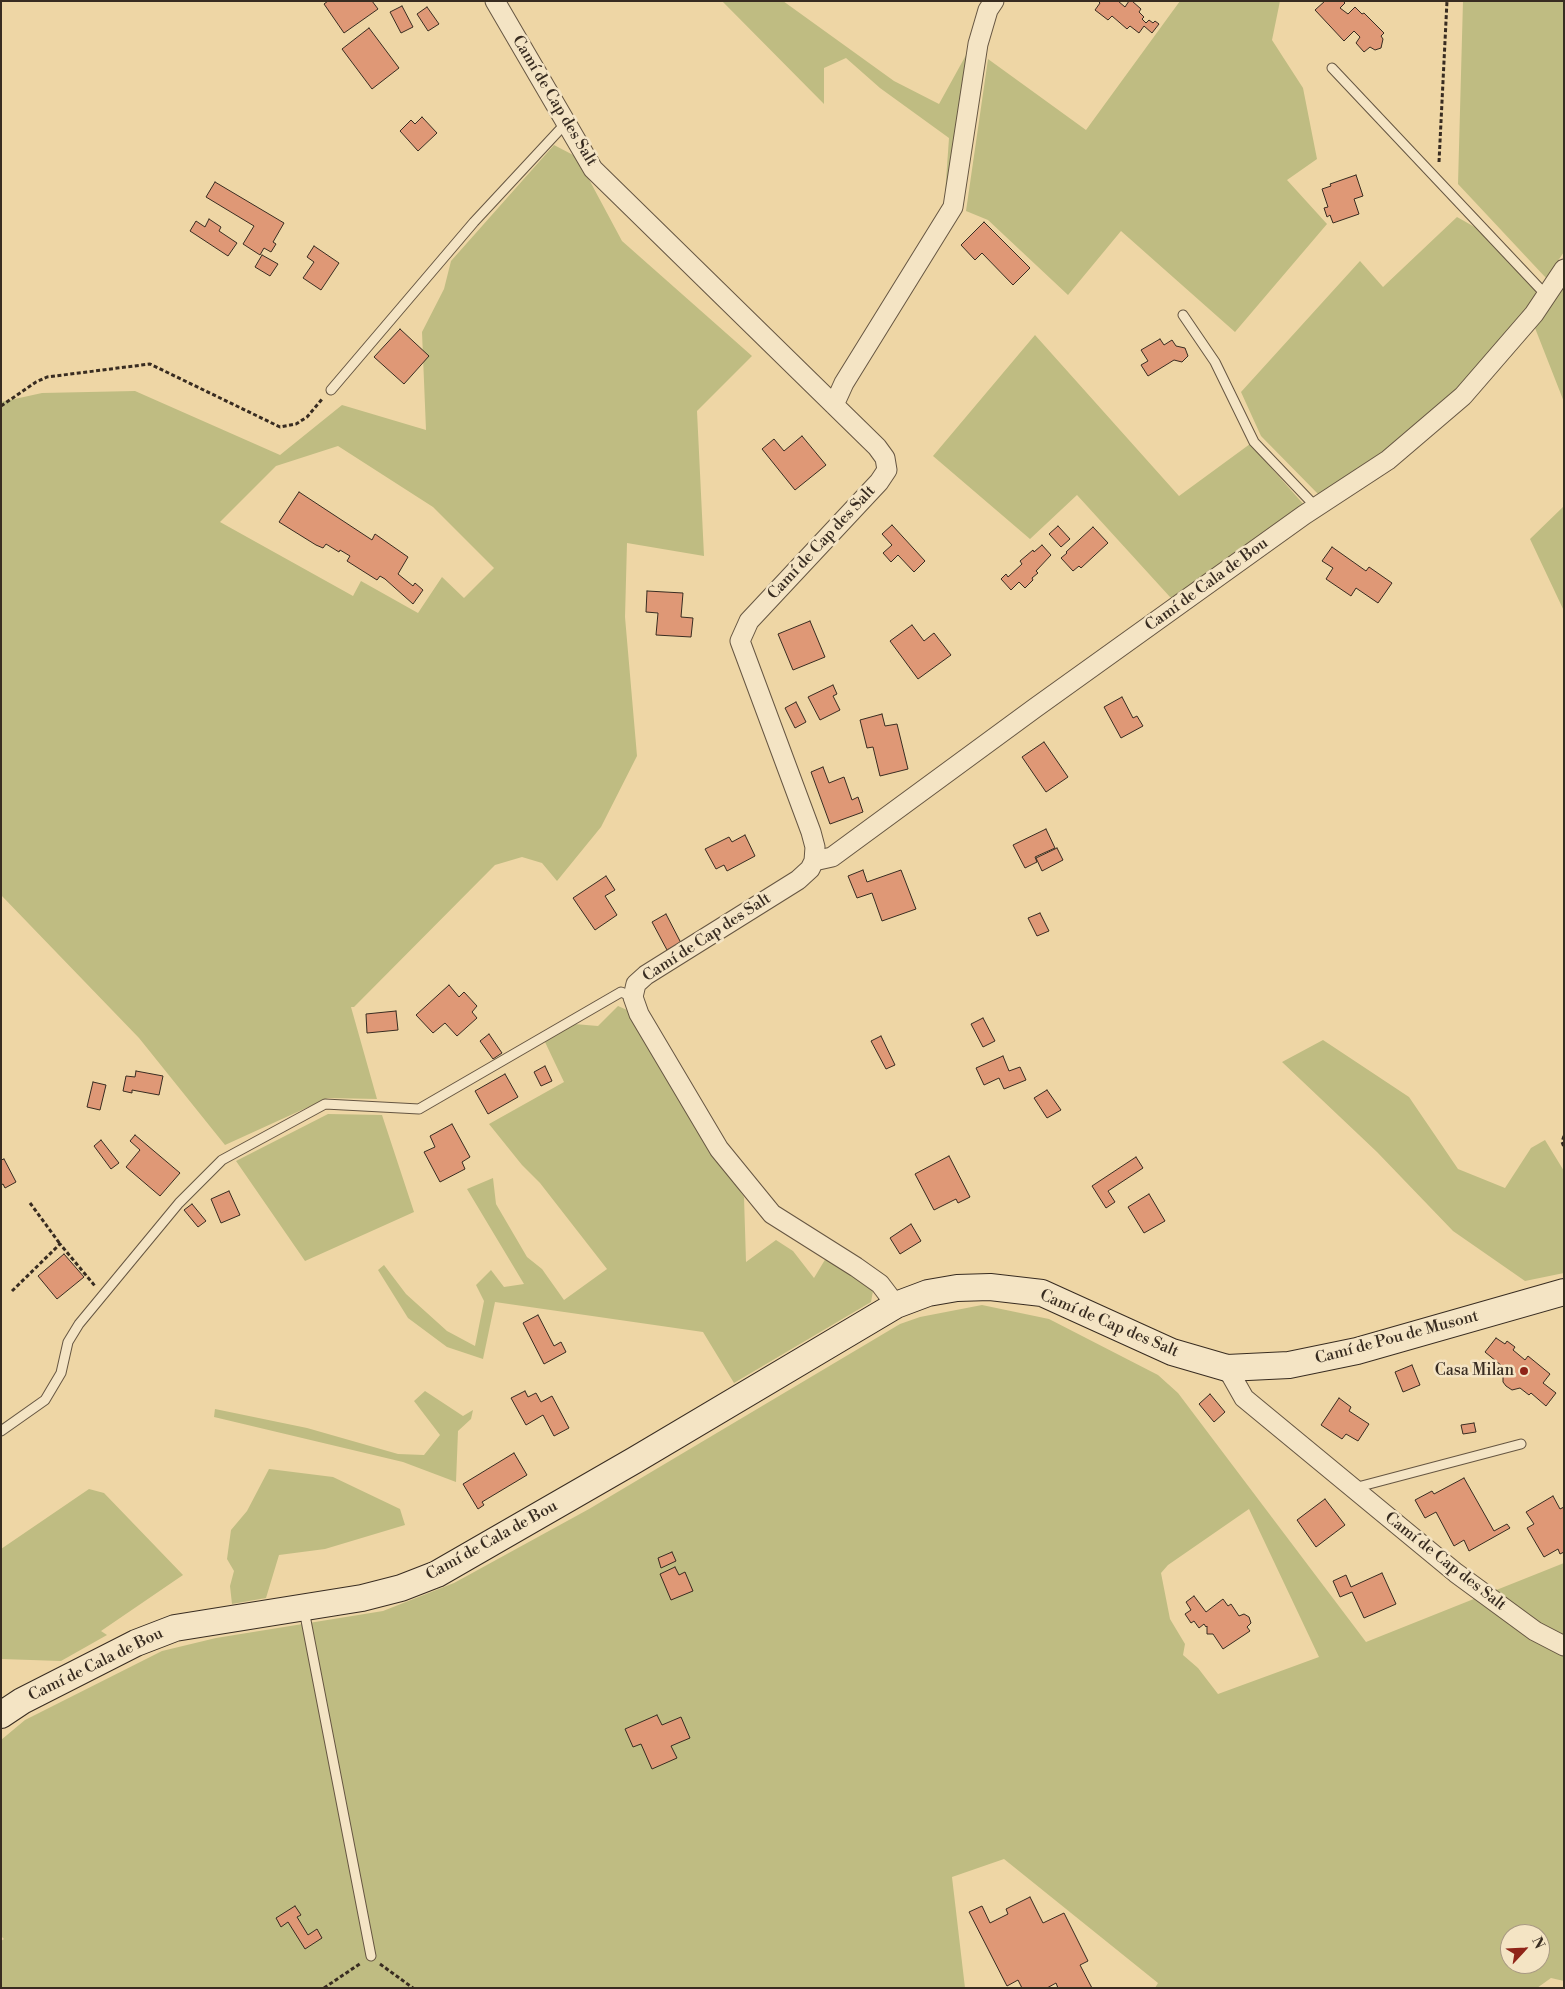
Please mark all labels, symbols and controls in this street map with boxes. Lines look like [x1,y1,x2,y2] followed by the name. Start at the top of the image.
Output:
[507,32,601,170] street label: Camí de Cap des Salt
[764,482,880,604] street label: Camí de Cap des Salt
[1142,534,1272,636] street label: Camí de Cala de Bou
[639,889,775,987] street label: Camí de Cap des Salt
[1037,1286,1181,1362] street label: Camí de Cap des Salt
[1313,1307,1481,1369] street label: Camí de Pou de Musont
[1435,1361,1514,1381] place label: Casa Milan
[1518,1365,1530,1377] marker: Casa Milan
[423,1497,561,1585] street label: Camí de Cala de Bou
[1380,1509,1510,1615] street label: Camí de Cap des Salt
[26,1624,166,1706] street label: Camí de Cala de Bou
[1500,1924,1550,1974] north arrow
[1527,1934,1548,1952] text: N

